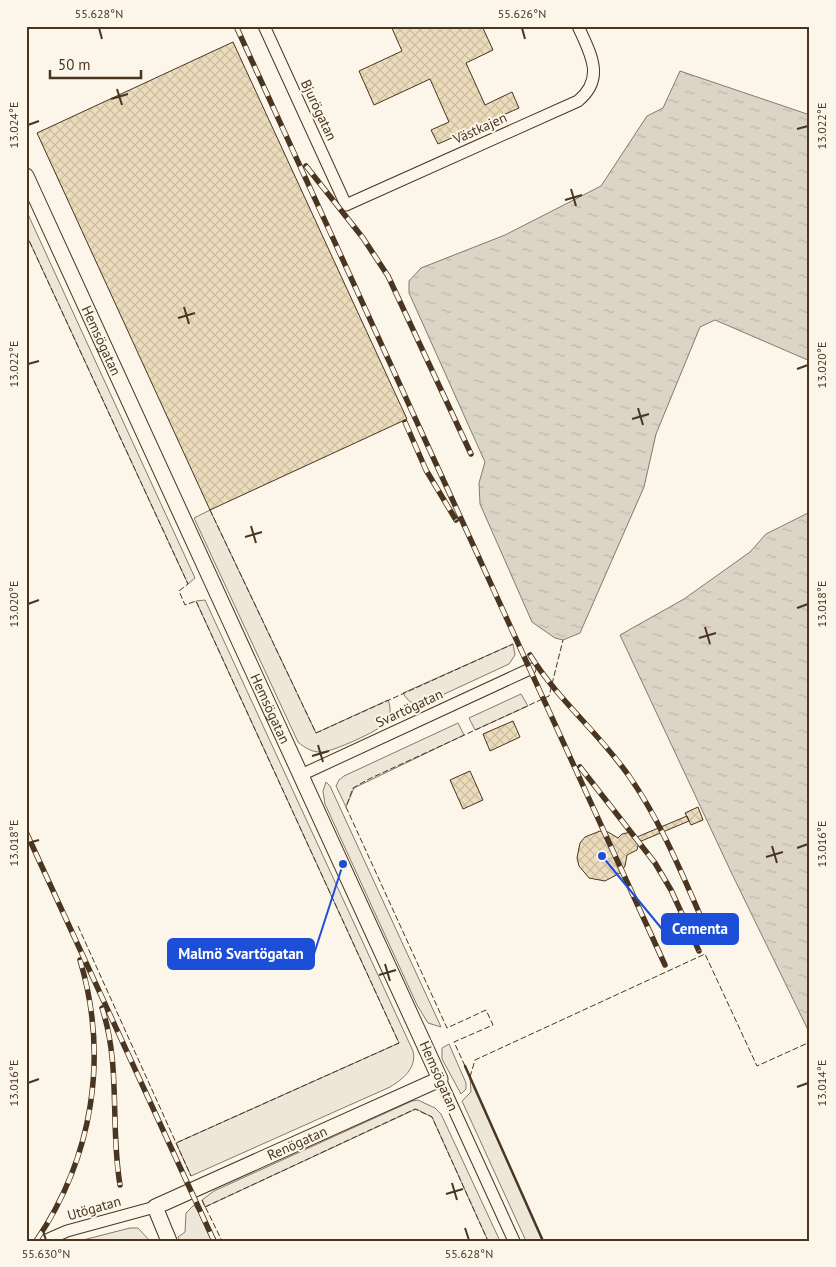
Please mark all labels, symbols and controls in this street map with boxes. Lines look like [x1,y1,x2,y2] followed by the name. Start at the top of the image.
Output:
[75,6,123,21] text: 55.628°N
[498,6,546,21] text: 55.626°N
[50,48,141,80] scale bar
[58,55,91,74] text: 50 m
[297,76,341,144] street label: Bjurögatan
[6,102,21,148] text: 13.024°E
[814,103,829,149] text: 13.022°E
[449,108,510,148] street label: Västkajen
[78,303,125,378] street label: Hemsögatan
[6,341,21,387] text: 13.022°E
[814,342,829,388] text: 13.020°E
[6,581,21,627] text: 13.020°E
[814,581,829,627] text: 13.018°E
[246,671,294,747] street label: Hemsögatan
[372,685,446,731] street label: Svartögatan
[6,820,21,866] text: 13.018°E
[814,821,829,867] text: 13.016°E
[662,914,738,944] callout: Cementa
[672,919,728,938] text: Cementa
[168,939,314,969] callout: Malmö Svartögatan
[178,944,304,963] text: Malmö Svartögatan
[416,1038,462,1114] street label: Hemsögatan
[6,1060,21,1106] text: 13.016°E
[814,1060,829,1106] text: 13.014°E
[264,1122,330,1164] street label: Renögatan
[65,1192,123,1224] street label: Utögatan
[22,1246,70,1261] text: 55.630°N
[445,1246,493,1261] text: 55.628°N

